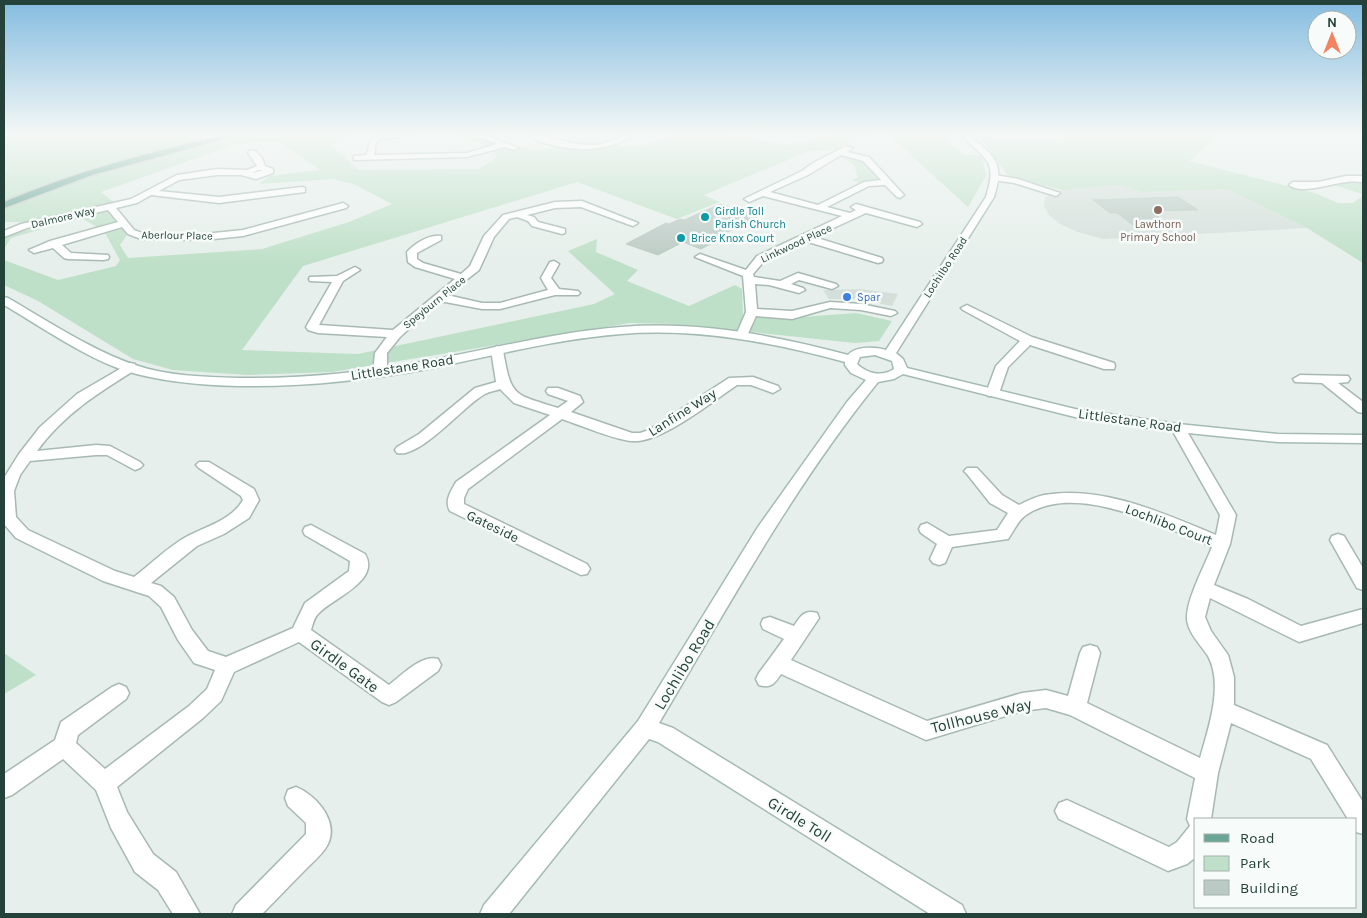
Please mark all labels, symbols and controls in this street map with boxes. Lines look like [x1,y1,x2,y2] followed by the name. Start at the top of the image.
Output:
[1307,10,1357,60] north arrow
[1327,14,1337,31] text: N
[30,204,97,231] street label: Dalmore Way
[1152,204,1164,216] marker: Lawthorn Primary School
[715,205,786,231] place label: Girdle Toll Parish Church
[699,211,711,223] marker: Girdle Toll Parish Church
[1120,218,1196,244] place label: Lawthorn Primary School
[759,221,834,266] street label: Linkwood Place
[141,228,213,243] street label: Aberlour Place
[675,232,687,244] marker: Brice Knox Court
[691,232,774,245] place label: Brice Knox Court
[921,234,970,300] street label: Lochilbo Road
[400,273,469,332] street label: Speyburn Place
[841,291,853,303] marker: Spar
[857,291,880,304] place label: Spar
[349,351,455,384] street label: Littlestane Road
[645,385,720,440] street label: Lanfine Way
[1077,405,1183,436] street label: Littlestane Road
[1123,500,1215,549] street label: Lochlibo Court
[464,506,522,546] street label: Gateside
[650,616,719,713] street label: Lochlibo Road
[307,634,383,697] street label: Girdle Gate
[929,694,1034,737] street label: Tollhouse Way
[764,792,835,846] street label: Girdle Toll
[1194,818,1357,908] legend
[1240,829,1275,847] text: Road
[1240,854,1270,872] text: Park
[1240,879,1298,897] text: Building

